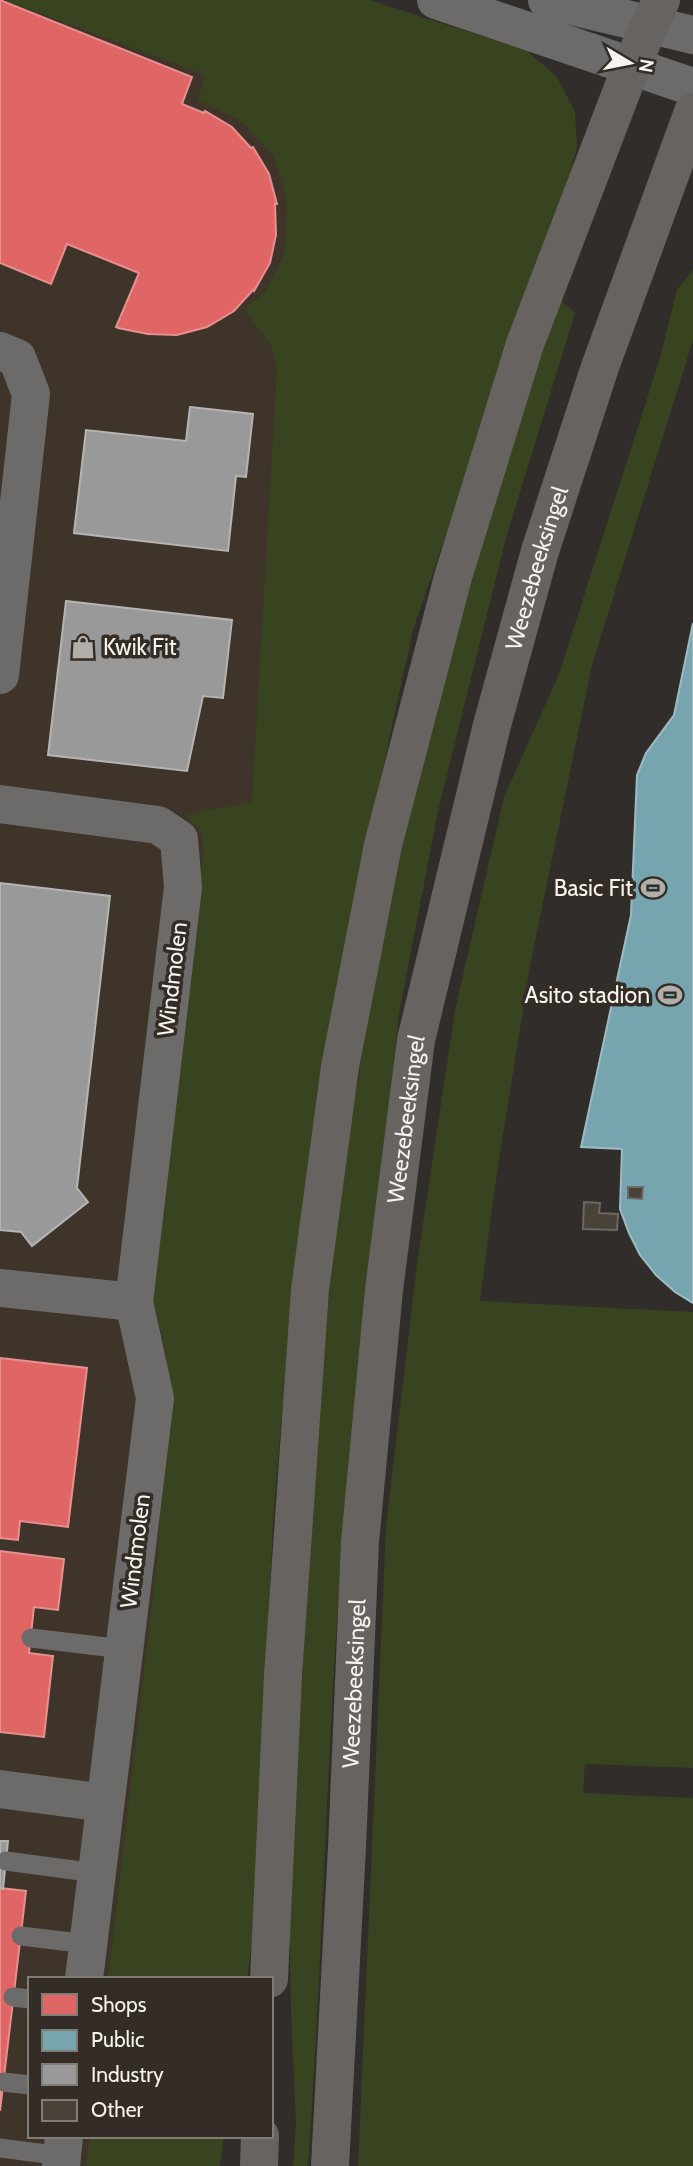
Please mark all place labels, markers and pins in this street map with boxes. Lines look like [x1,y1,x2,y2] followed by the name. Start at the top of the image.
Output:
[69,633,97,661] shop icon: Kwik Fit
[103,633,177,661] place label: Kwik Fit
[554,874,633,902] place label: Basic Fit
[639,874,667,902] sports icon: Basic Fit
[524,981,650,1009] place label: Asito stadion
[656,981,684,1009] sports icon: Asito stadion

